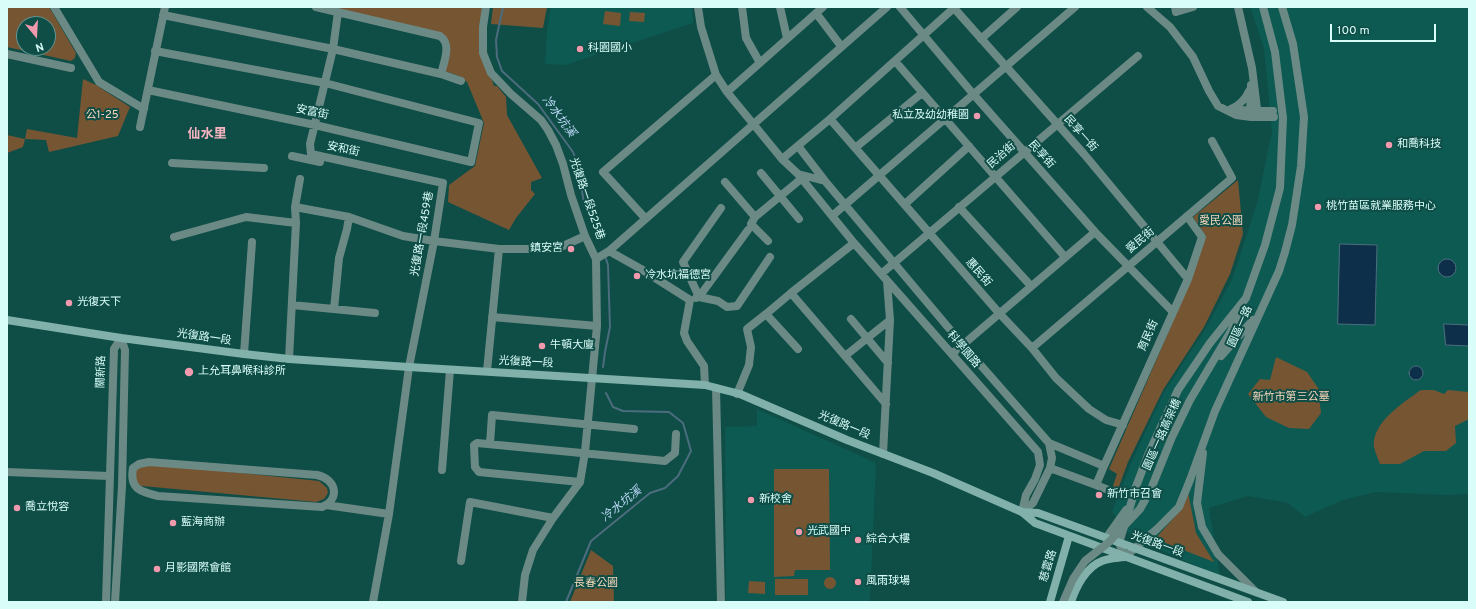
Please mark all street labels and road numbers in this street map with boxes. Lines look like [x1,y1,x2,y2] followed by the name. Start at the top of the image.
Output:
[294,103,330,123] street label: 安富街
[1060,113,1100,155] street label: 民享一街
[1025,138,1057,172] street label: 民享街
[325,140,361,160] street label: 安和街
[985,140,1019,172] street label: 民治街
[566,156,606,242] street label: 光復路一段525巷
[409,190,437,278] street label: 光復路一段459巷
[1124,225,1158,257] street label: 愛民街
[962,256,994,290] street label: 惠民街
[1226,304,1256,350] street label: 園區一路
[1136,318,1162,354] street label: 育民街
[176,328,232,348] street label: 光復路一段
[944,329,982,371] street label: 科學園路
[95,355,109,389] street label: 關新路
[498,355,554,371] street label: 光復路一段
[1141,397,1185,473] street label: 園區一路高架橋
[816,409,872,443] street label: 光復路一段
[1129,529,1185,561] street label: 光復路一段
[1038,548,1060,584] street label: 慈雲路

